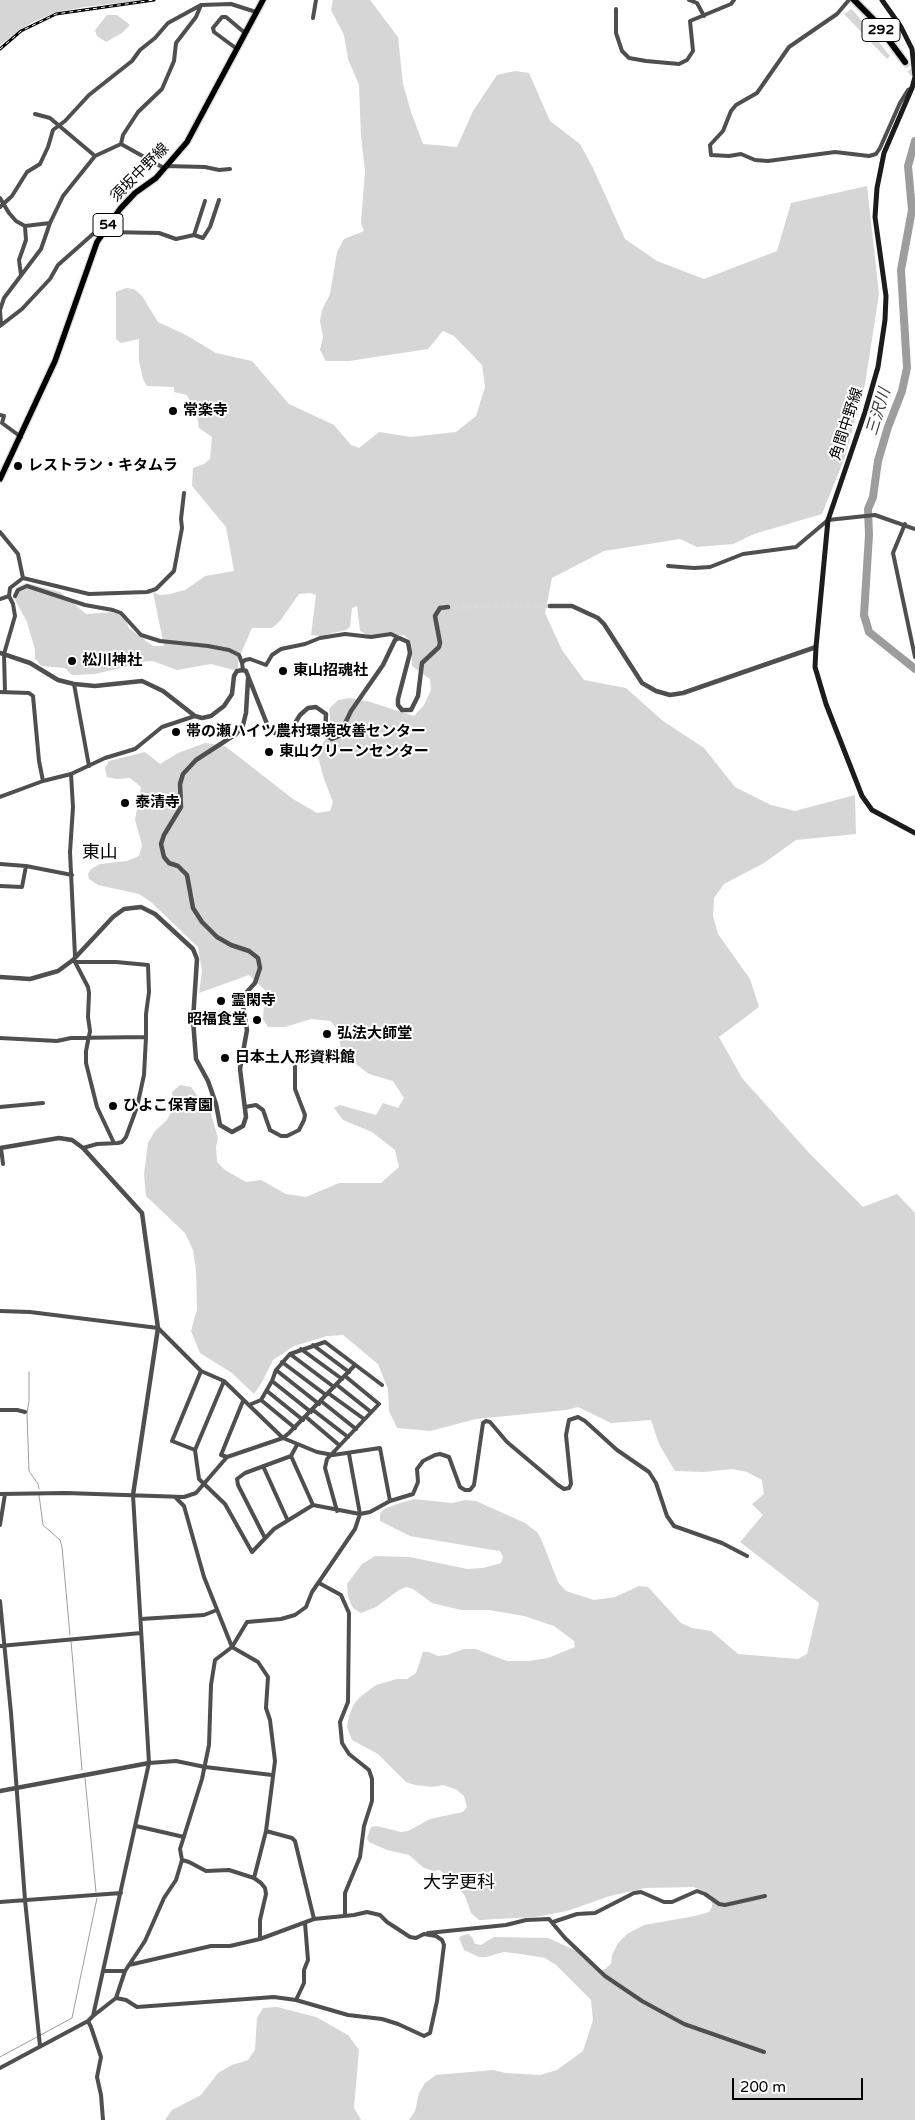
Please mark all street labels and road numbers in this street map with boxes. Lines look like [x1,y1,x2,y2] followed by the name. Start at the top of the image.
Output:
[862,18,900,42] road number: 292
[107,140,173,206] street label: 須坂中野線
[93,214,123,236] road number: 54
[827,386,867,462] street label: 角間中野線

